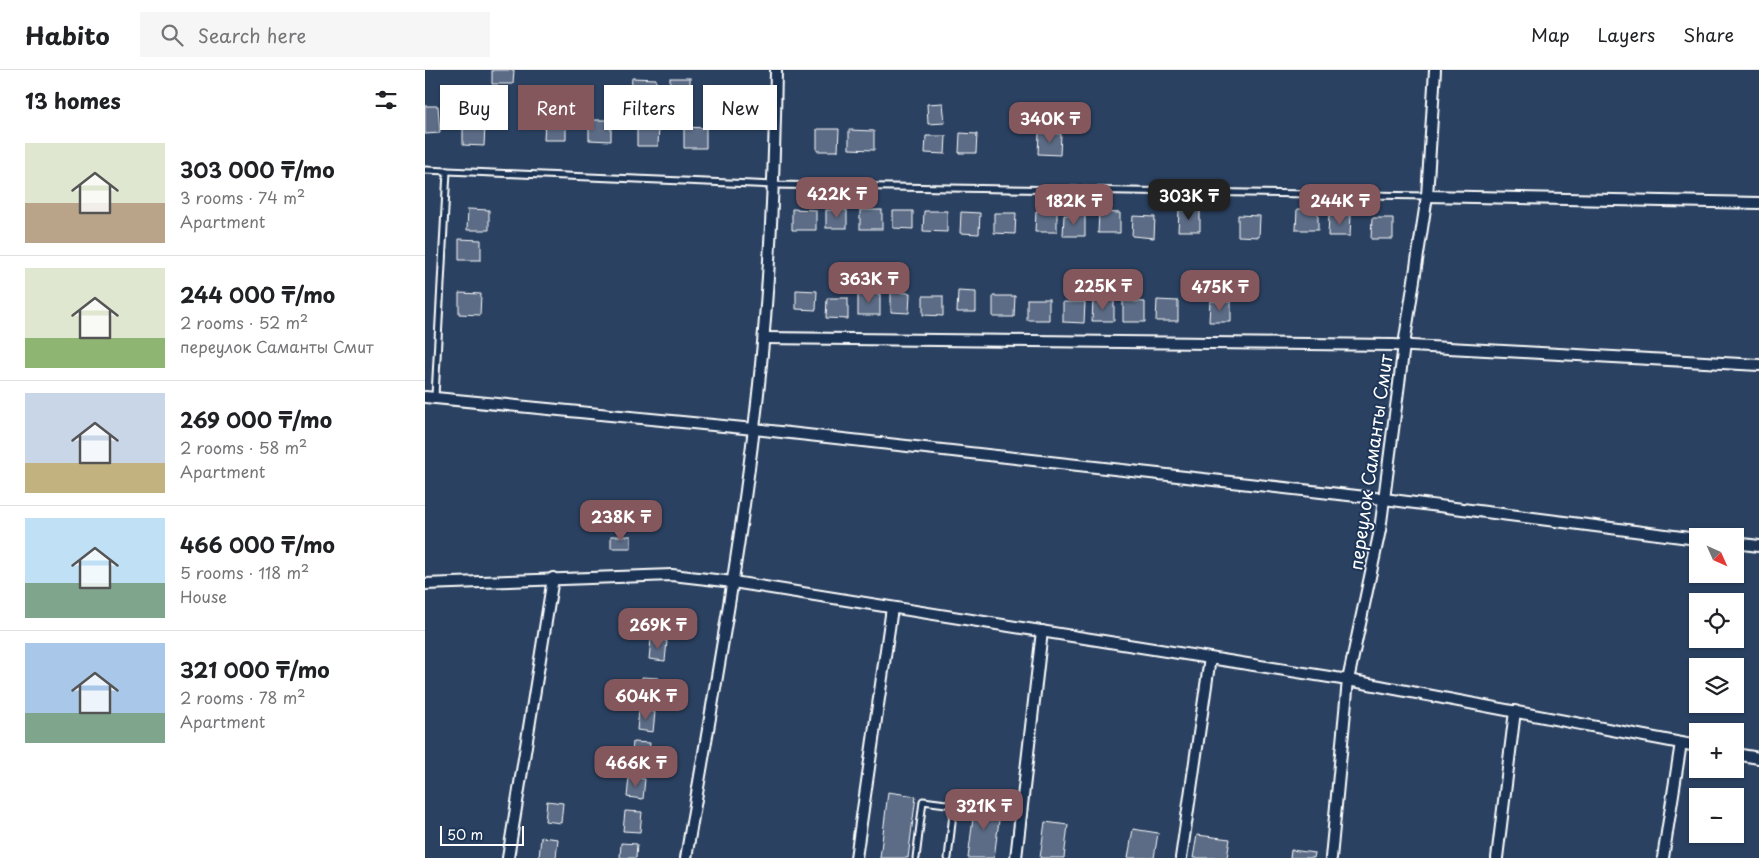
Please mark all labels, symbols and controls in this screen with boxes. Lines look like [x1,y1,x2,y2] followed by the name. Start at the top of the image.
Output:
[140,12,490,57] search box
[25,17,110,53] text: Habito
[158,21,186,49] icon: search
[198,21,306,49] text: Search here
[1531,21,1570,48] text: Map
[1598,21,1655,48] text: Layers
[1683,21,1734,48] text: Share
[25,84,121,116] text: 13 homes
[440,85,508,130] chip: Buy
[518,85,594,130] chip: Rent
[604,85,693,130] chip: Filters
[703,85,777,130] chip: New
[372,86,400,114] icon: filters
[1009,102,1091,144] pin: 340K ₸
[1020,106,1080,130] text: 340K ₸
[180,153,335,185] text: 303 000 ₸/mo
[65,163,125,223] icon: home
[796,176,878,219] pin: 422K ₸
[1148,178,1230,221] pin: 303K ₸
[807,181,867,205] text: 422K ₸
[1159,183,1219,207] text: 303K ₸
[1033,184,1115,226] pin: 182K ₸
[1299,184,1381,226] pin: 244K ₸
[180,185,305,209] text: 3 rooms · 74 m²
[1046,188,1102,212] text: 182K ₸
[1310,188,1370,212] text: 244K ₸
[180,209,265,233] text: Apartment
[828,262,910,304] pin: 363K ₸
[839,266,899,290] text: 363K ₸
[1062,268,1144,311] pin: 225K ₸
[1179,270,1261,312] pin: 475K ₸
[1074,273,1132,297] text: 225K ₸
[1191,274,1249,298] text: 475K ₸
[180,278,335,310] text: 244 000 ₸/mo
[65,288,125,348] icon: home
[180,310,308,334] text: 2 rooms · 52 m²
[180,334,374,358] text: переулок Саманты Смит
[1341,352,1399,572] street label: переулок Саманты Смит
[180,403,332,435] text: 269 000 ₸/mo
[65,413,125,473] icon: home
[180,435,307,459] text: 2 rooms · 58 m²
[180,459,265,483] text: Apartment
[580,500,662,542] pin: 238K ₸
[591,504,651,528] text: 238K ₸
[180,528,335,560] text: 466 000 ₸/mo
[1689,528,1744,582] north arrow
[1689,528,1744,843] map controls
[65,538,125,598] icon: home
[180,560,309,584] text: 5 rooms · 118 m²
[180,584,227,608] text: House
[1689,593,1744,648] button: locate
[617,608,699,650] pin: 269K ₸
[629,612,687,636] text: 269K ₸
[180,653,330,685] text: 321 000 ₸/mo
[1689,658,1744,713] button: layers
[65,663,125,723] icon: home
[605,678,687,721] pin: 604K ₸
[615,683,677,707] text: 604K ₸
[180,685,306,709] text: 2 rooms · 78 m²
[180,709,265,733] text: Apartment
[1689,723,1744,778] button: +
[595,746,677,788] pin: 466K ₸
[605,750,667,774] text: 466K ₸
[943,788,1025,831] pin: 321K ₸
[1689,788,1744,843] button: −
[956,793,1012,817] text: 321K ₸
[440,823,524,846] scale bar
[447,824,483,845] text: 50 m

